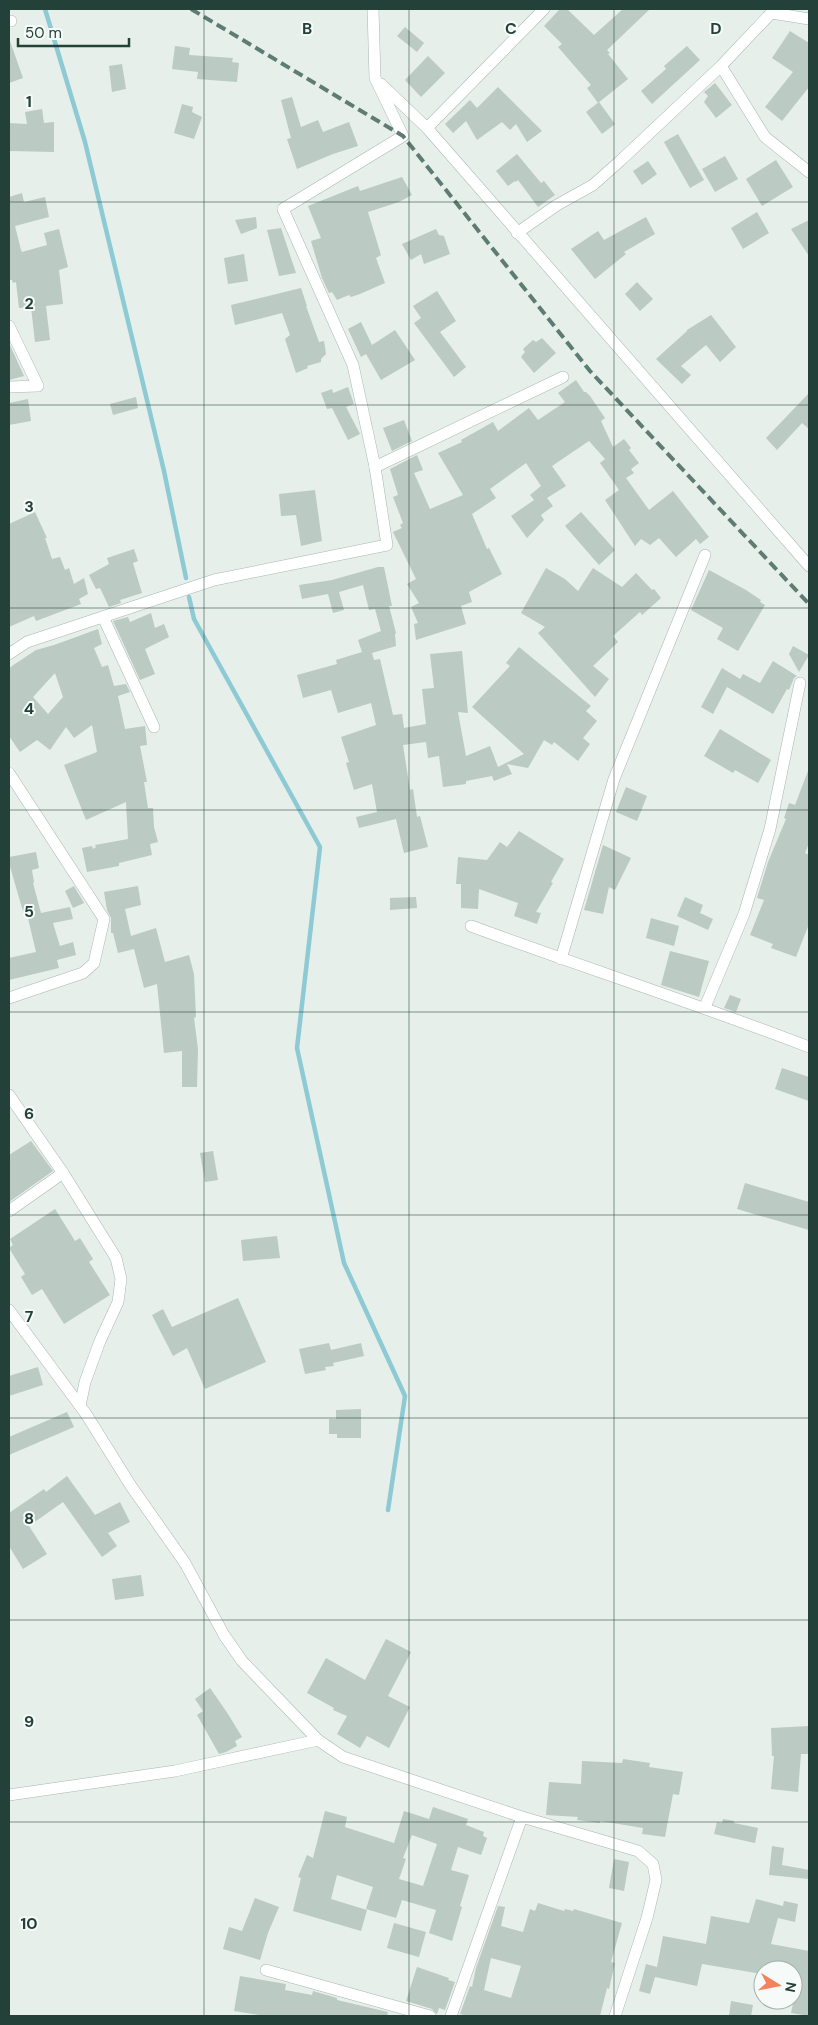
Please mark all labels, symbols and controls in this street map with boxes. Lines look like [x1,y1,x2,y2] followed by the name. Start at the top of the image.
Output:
[18,15,129,47] scale bar
[302,18,312,39] text: B
[505,18,517,39] text: C
[710,18,722,39] text: D
[25,23,62,43] text: 50 m
[26,91,32,112] text: 1
[24,293,34,314] text: 2
[24,496,34,517] text: 3
[24,698,34,719] text: 4
[24,901,34,922] text: 5
[24,1103,34,1124] text: 6
[25,1306,34,1327] text: 7
[24,1508,34,1529] text: 8
[24,1711,34,1732] text: 9
[20,1913,38,1934] text: 10
[753,1960,803,2010] north arrow
[781,1981,801,1994] text: N

